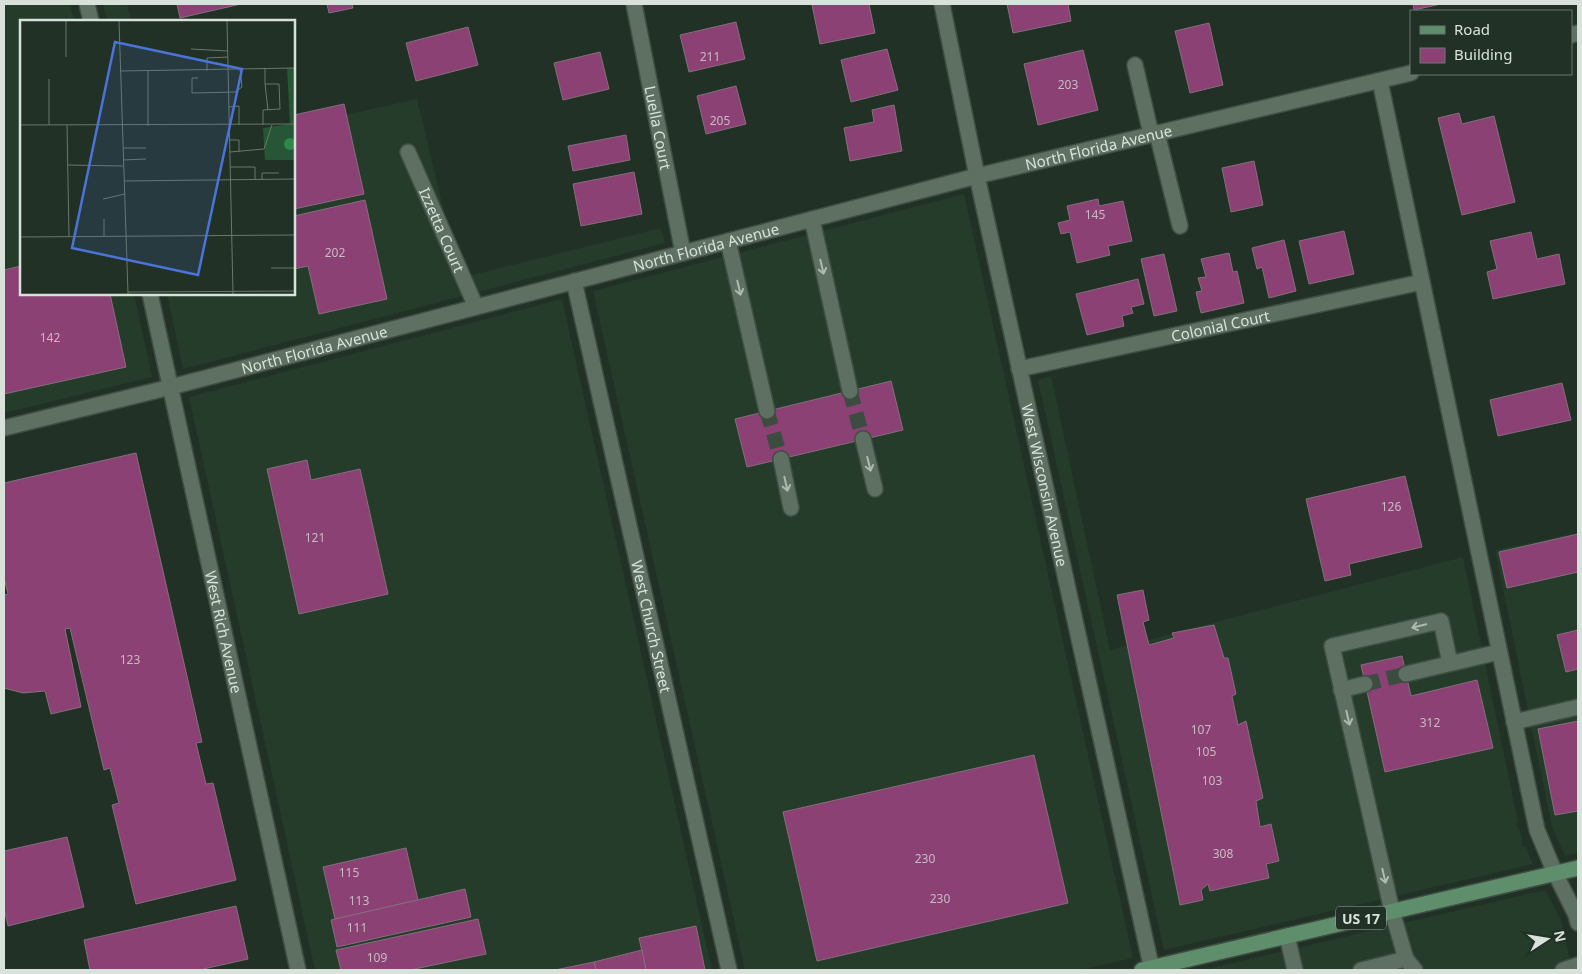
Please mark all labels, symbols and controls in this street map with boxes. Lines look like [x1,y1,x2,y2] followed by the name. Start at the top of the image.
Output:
[1410,10,1572,75] legend
[1454,19,1490,39] text: Road
[20,20,295,295] inset map
[1454,44,1512,64] text: Building
[700,48,720,65] house number: 211
[1058,76,1078,93] house number: 203
[640,84,676,172] street label: Luella Court
[710,112,730,129] house number: 205
[1023,120,1174,174] street label: North Florida Avenue
[415,184,470,276] street label: Izzetta Court
[1085,206,1105,223] house number: 145
[631,218,781,276] street label: North Florida Avenue
[325,244,345,261] house number: 202
[818,258,827,274] one-way arrow
[735,280,744,296] one-way arrow
[1169,305,1272,346] street label: Colonial Court
[239,321,389,378] street label: North Florida Avenue
[40,329,60,346] house number: 142
[1017,402,1073,568] street label: West Wisconsin Avenue
[865,456,874,472] one-way arrow
[782,475,791,491] one-way arrow
[1381,498,1401,515] house number: 126
[305,529,325,546] house number: 121
[627,558,676,695] street label: West Church Street
[201,569,247,695] street label: West Rich Avenue
[1411,622,1427,631] one-way arrow
[120,651,140,668] house number: 123
[1344,709,1353,725] one-way arrow
[1420,714,1440,731] house number: 312
[1191,721,1211,738] house number: 107
[1196,743,1216,760] house number: 105
[1202,772,1222,789] house number: 103
[1213,845,1233,862] house number: 308
[915,850,935,867] house number: 230
[339,864,359,881] house number: 115
[1380,868,1389,884] one-way arrow
[930,890,950,907] house number: 230
[349,892,369,909] house number: 113
[1336,906,1386,930] road number: US 17
[1522,914,1572,964] north arrow
[347,919,367,936] house number: 111
[1550,929,1571,944] text: N
[367,949,387,966] house number: 109

